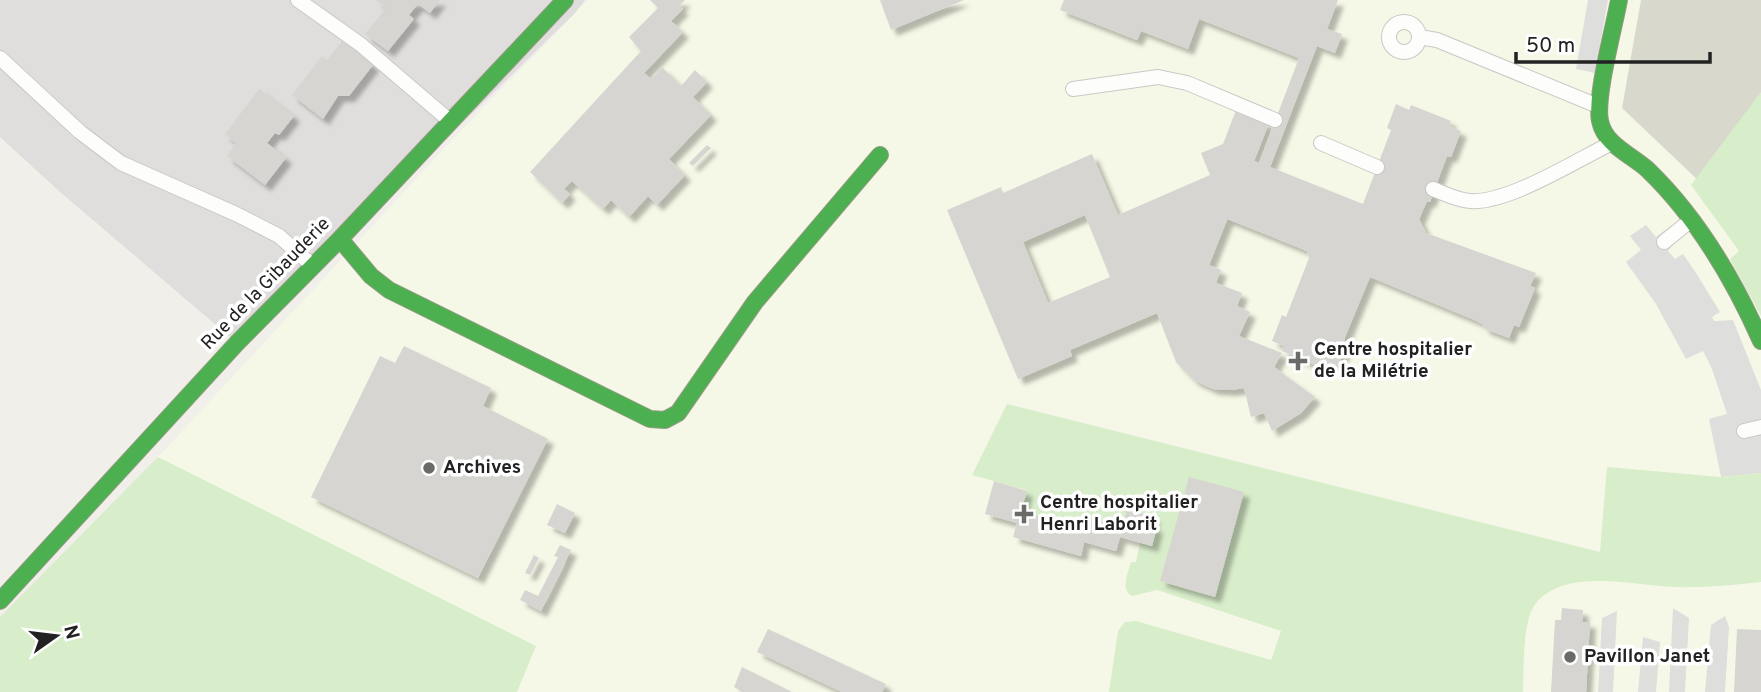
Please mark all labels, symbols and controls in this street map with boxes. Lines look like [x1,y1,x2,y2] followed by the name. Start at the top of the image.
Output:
[1516,21,1710,65] scale bar
[1526,33,1575,60] text: 50 m
[196,213,336,355] street label: Rue de la Gibauderie
[1314,338,1472,384] place label: Centre hospitalier de la Milétrie
[1288,351,1308,371] marker: Centre hospitalier de la Milétrie
[443,456,521,480] place label: Archives
[421,460,437,476] marker: Archives
[1040,491,1198,537] place label: Centre hospitalier Henri Laborit
[1014,504,1034,524] marker: Centre hospitalier Henri Laborit
[21,601,91,671] north arrow
[57,623,84,642] text: N
[1584,645,1710,669] place label: Pavillon Janet
[1562,649,1578,665] marker: Pavillon Janet

